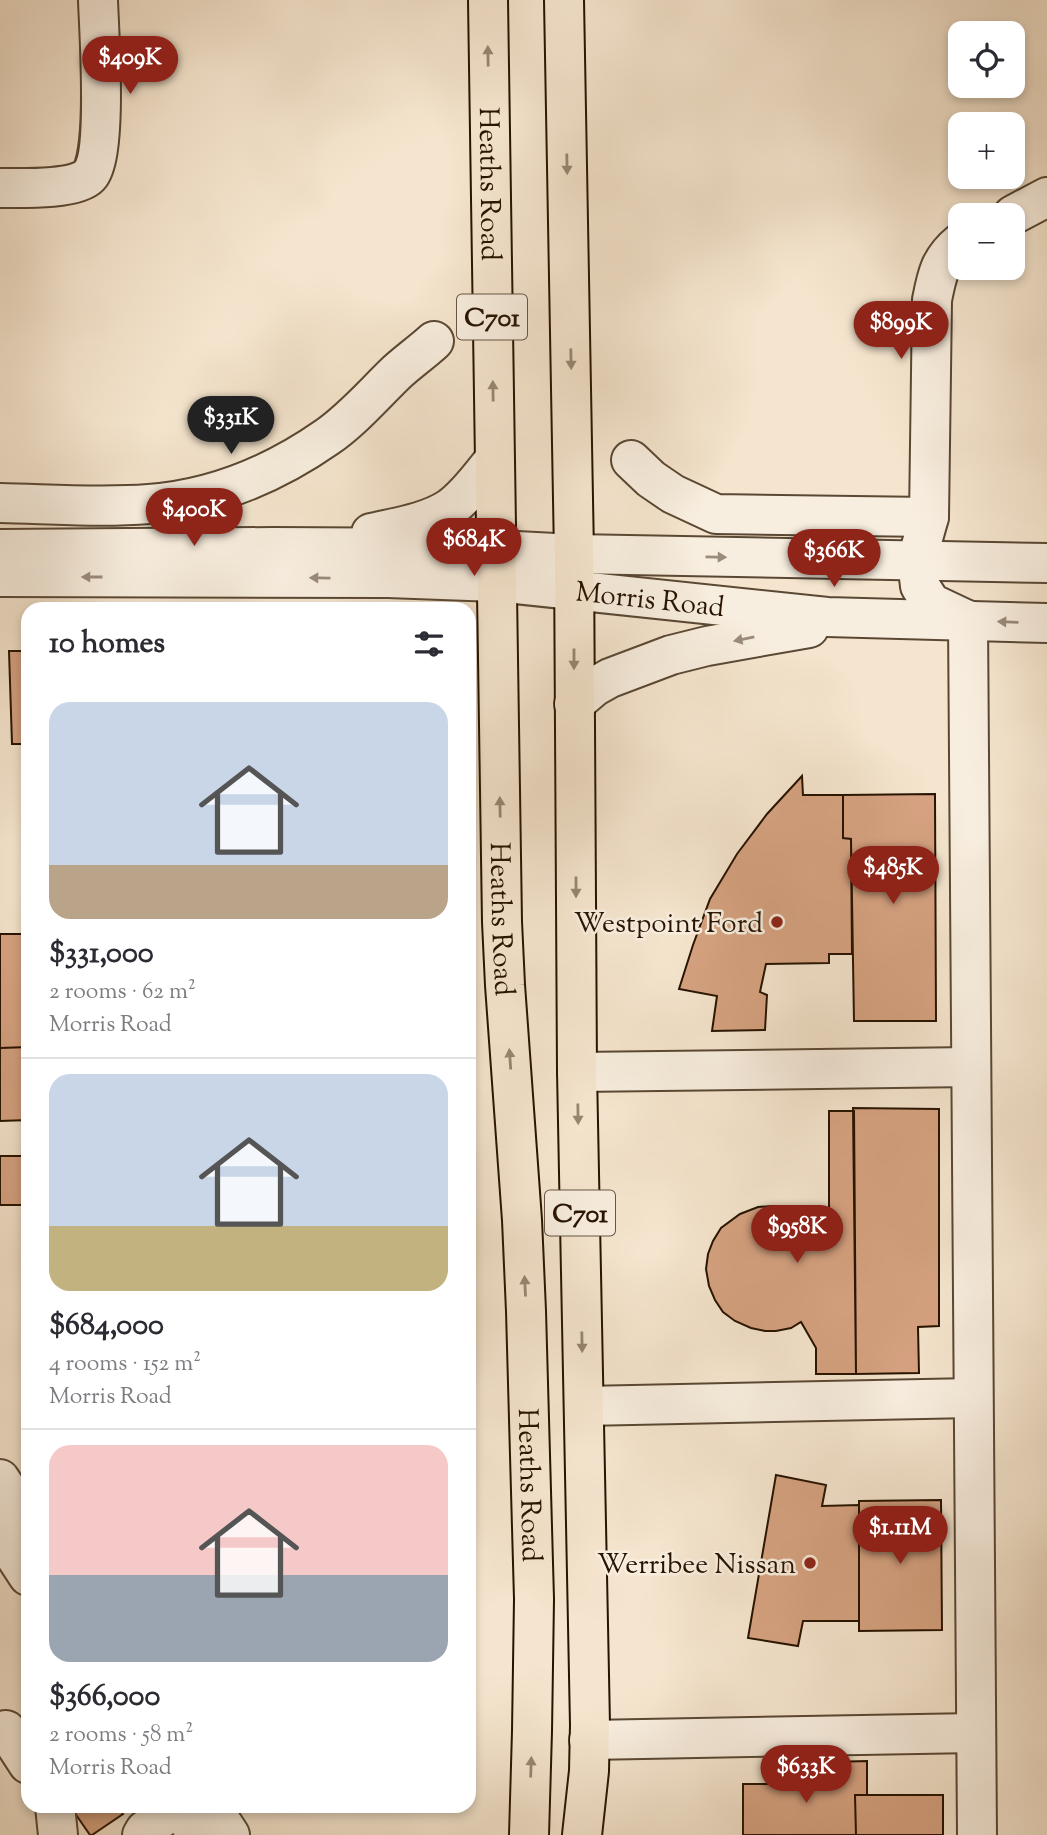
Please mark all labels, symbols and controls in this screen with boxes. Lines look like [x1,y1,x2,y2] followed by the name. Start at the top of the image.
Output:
[948,21,1025,280] map controls
[948,21,1025,98] button: locate
[81,36,179,96] pin: $409K
[98,42,162,75] text: $409K
[482,45,494,67] one-way arrow
[467,107,509,261] street label: Heaths Road
[948,112,1025,189] button: +
[562,153,573,175] one-way arrow
[948,203,1025,280] button: −
[457,294,527,340] road number: C701
[852,302,950,361] pin: $899K
[870,307,932,340] text: $899K
[565,348,577,370] one-way arrow
[487,380,499,402] one-way arrow
[182,396,280,456] pin: $331K
[203,402,259,435] text: $331K
[145,489,243,548] pin: $400K
[162,494,226,527] text: $400K
[425,518,523,578] pin: $684K
[442,524,506,557] text: $684K
[785,530,883,589] pin: $366K
[804,535,864,568] text: $366K
[705,551,727,563] one-way arrow
[81,571,103,583] one-way arrow
[308,572,330,583] one-way arrow
[573,574,726,629] street label: Morris Road
[996,616,1018,627] one-way arrow
[49,623,165,666] text: 10 homes
[410,625,448,663] icon: filters
[733,634,755,645] one-way arrow
[568,648,580,670] one-way arrow
[186,747,312,873] icon: home
[495,796,506,818] one-way arrow
[478,842,523,998] street label: Heaths Road
[844,846,942,906] pin: $485K
[863,852,923,885] text: $485K
[570,876,582,898] one-way arrow
[574,905,763,945] place label: Westpoint Ford
[769,914,785,930] marker: Westpoint Ford
[49,933,154,976] text: $331,000
[49,976,196,1009] text: 2 rooms · 62 m²
[49,1009,172,1042] text: Morris Road
[504,1047,515,1069] one-way arrow
[572,1103,584,1125] one-way arrow
[186,1119,312,1245] icon: home
[545,1190,615,1236] road number: C701
[748,1206,846,1265] pin: $958K
[767,1211,827,1244] text: $958K
[520,1274,531,1296] one-way arrow
[49,1305,164,1348] text: $684,000
[577,1331,588,1353] one-way arrow
[49,1348,201,1381] text: 4 rooms · 152 m²
[49,1381,172,1414] text: Morris Road
[506,1408,550,1563] street label: Heaths Road
[186,1490,312,1616] icon: home
[843,1506,957,1566] pin: $1.11M
[869,1512,931,1545] text: $1.11M
[597,1546,796,1586] place label: Werribee Nissan
[802,1555,818,1571] marker: Werribee Nissan
[49,1676,160,1719] text: $366,000
[49,1719,193,1752] text: 2 rooms · 58 m²
[757,1745,855,1805] pin: $633K
[777,1751,835,1784] text: $633K
[49,1752,172,1785] text: Morris Road
[526,1756,537,1778] one-way arrow

